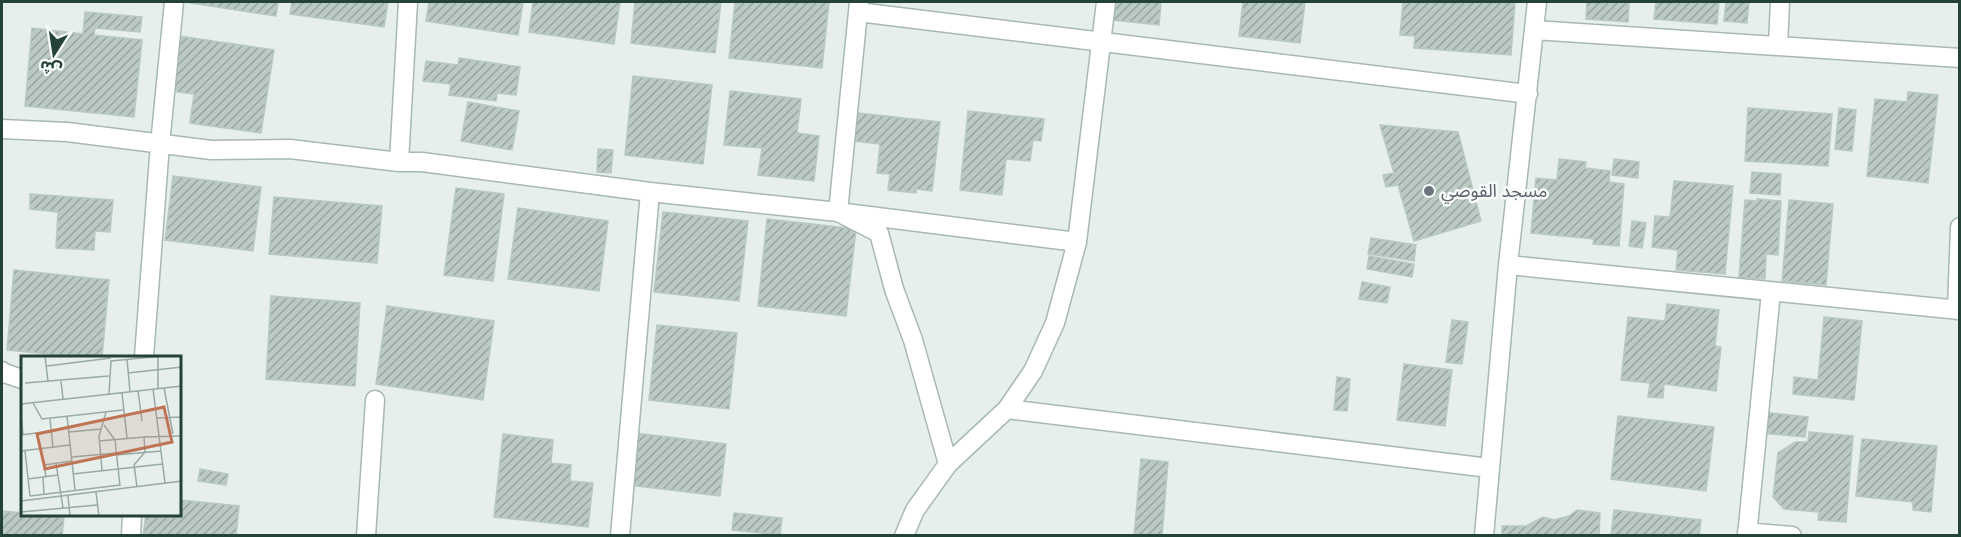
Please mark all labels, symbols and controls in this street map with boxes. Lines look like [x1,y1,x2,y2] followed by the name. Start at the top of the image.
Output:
[24,24,84,84] north arrow
[38,57,64,80] text: ش
[1441,180,1547,204] place label: مسجد القوصي
[1422,184,1436,198] marker: مسجد القوصي
[21,356,182,516] inset map

